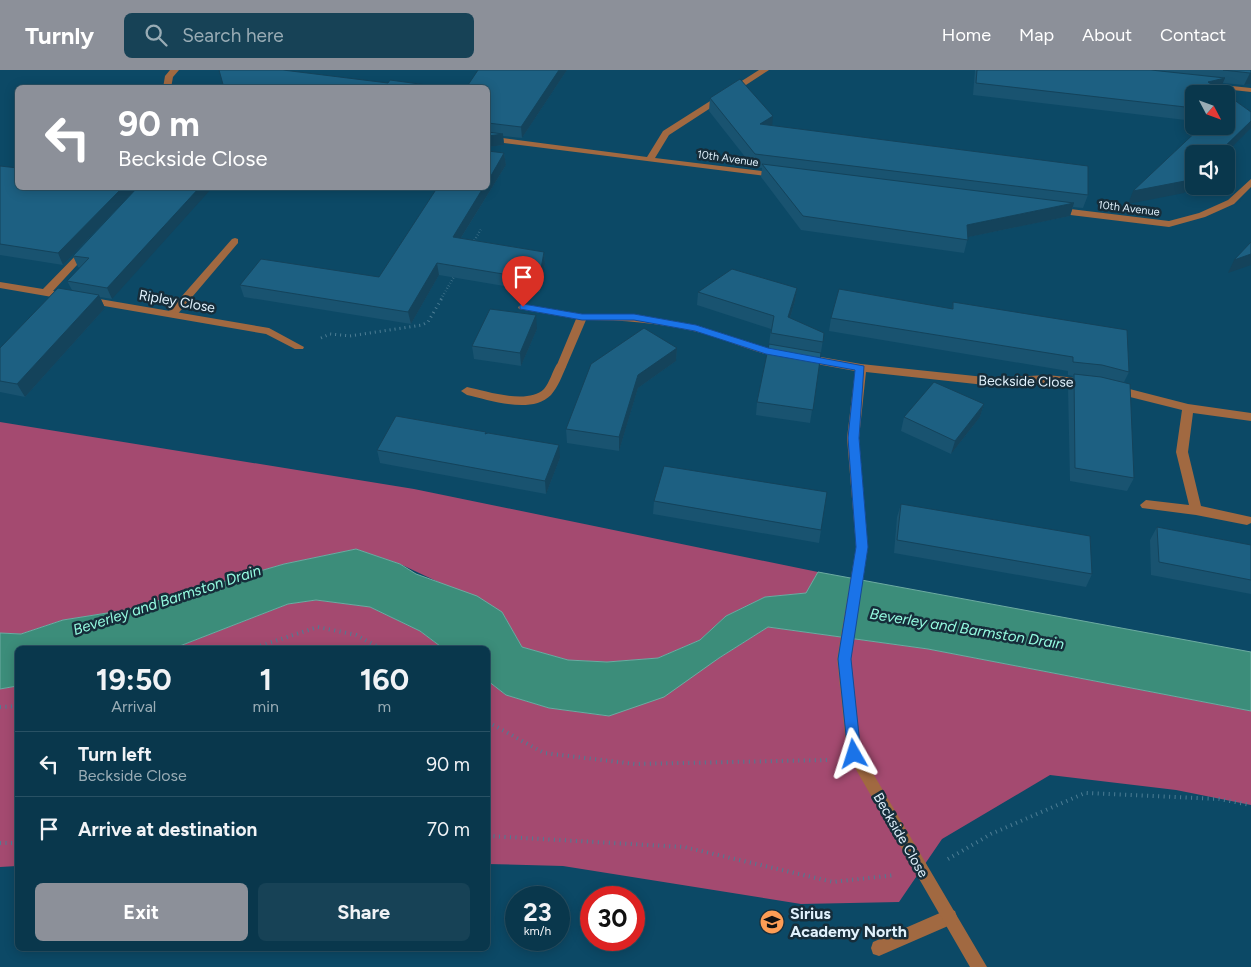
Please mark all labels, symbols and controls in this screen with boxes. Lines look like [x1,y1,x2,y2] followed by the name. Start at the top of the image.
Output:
[124,13,474,58] search box
[25,21,94,50] text: Turnly
[142,21,170,49] icon: search
[182,24,284,47] text: Search here
[942,24,991,46] text: Home
[1019,24,1054,46] text: Map
[1082,24,1132,46] text: About
[1160,24,1226,46] text: Contact
[1185,85,1235,135] north arrow
[1185,85,1235,195] map controls
[118,103,200,145] text: 90 m
[35,105,100,170] icon: left
[118,145,267,172] text: Beckside Close
[1185,145,1235,195] button: sound
[696,148,759,169] street label: 10th Avenue
[1097,198,1160,219] street label: 10th Avenue
[502,256,544,307] pin
[509,263,537,291] icon: arrive
[137,286,217,317] street label: Ripley Close
[978,372,1074,391] street label: Beckside Close
[71,561,263,639] water label: Beverley and Barmston Drain
[868,605,1066,653] water label: Beverley and Barmston Drain
[96,661,172,698] text: 19:50
[259,661,272,698] text: 1
[360,661,409,698] text: 160
[111,697,156,716] text: Arrival
[253,697,279,716] text: min
[378,697,391,716] text: m
[827,727,879,779] position arrow
[78,743,152,766] text: Turn left
[35,750,63,778] icon: left
[426,753,470,776] text: 90 m
[78,766,187,785] text: Beckside Close
[869,790,932,881] street label: Beckside Close
[35,815,63,843] icon: arrive
[78,818,257,841] text: Arrive at destination
[427,818,470,841] text: 70 m
[35,883,248,941] button: Exit
[258,883,470,941] button: Share
[580,886,645,951] speed limit sign: 30
[523,897,552,927] text: 23
[790,904,907,941] place label: Sirius Academy North
[759,909,785,935] school or university icon: Sirius Academy North
[524,924,551,938] text: km/h

